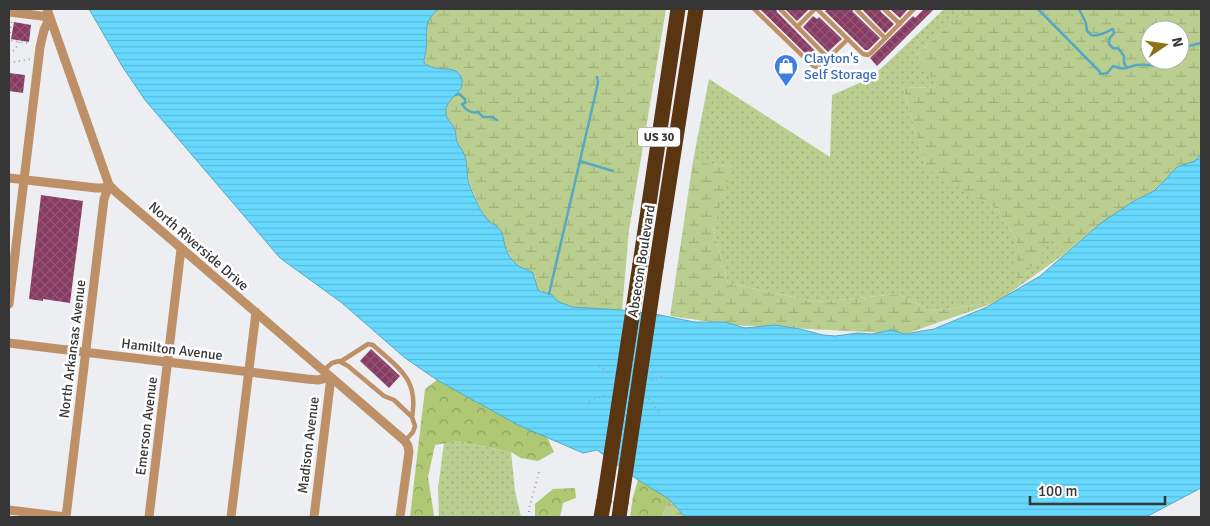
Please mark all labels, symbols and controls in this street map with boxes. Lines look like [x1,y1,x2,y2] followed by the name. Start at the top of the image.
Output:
[1140,20,1190,70] north arrow
[1168,36,1187,49] text: N
[804,50,877,83] place label: Clayton's Self Storage
[773,53,799,87] shop icon: Clayton's Self Storage
[638,128,680,146] road number: US 30
[145,198,252,294] street label: North Riverside Drive
[624,204,659,319] street label: Absecon Boulevard
[56,279,89,419] street label: North Arkansas Avenue
[120,335,224,364] street label: Hamilton Avenue
[132,376,161,476] street label: Emerson Avenue
[294,396,323,494] street label: Madison Avenue
[1030,474,1165,506] scale bar
[1038,482,1078,500] text: 100 m

